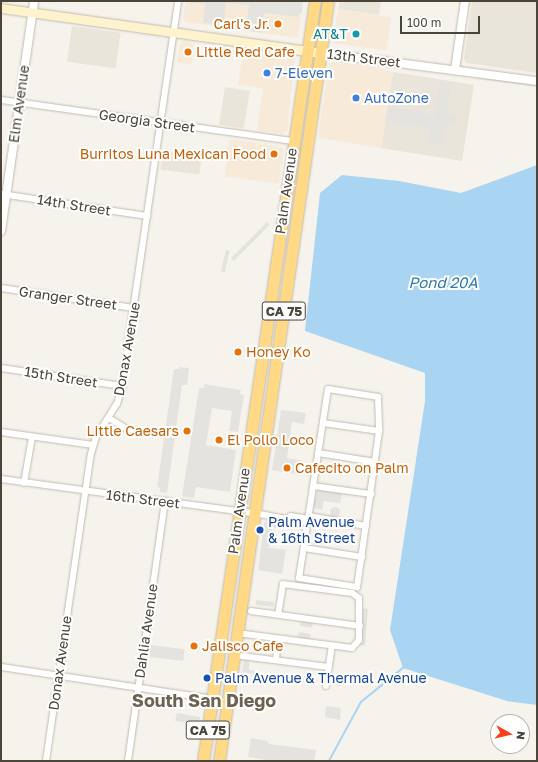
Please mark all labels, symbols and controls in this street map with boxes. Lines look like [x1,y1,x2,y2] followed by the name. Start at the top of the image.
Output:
[402,8,482,34] scale bar
[407,15,441,30] text: 100 m
[213,16,270,32] place label: Carl's Jr.
[273,19,283,29] marker: Carl's Jr.
[313,26,348,42] place label: AT&T
[351,29,361,39] marker: AT&T
[196,44,295,60] place label: Little Red Cafe
[326,45,402,71] street label: 13th Street
[183,47,193,57] marker: Little Red Cafe
[5,64,33,144] street label: Elm Avenue
[275,65,333,81] place label: 7-Eleven
[262,68,272,78] marker: 7-Eleven
[364,90,429,106] place label: AutoZone
[351,93,361,103] marker: AutoZone
[98,106,196,136] street label: Georgia Street
[80,146,266,162] place label: Burritos Luna Mexican Food
[272,147,300,235] street label: Palm Avenue
[269,149,279,159] marker: Burritos Luna Mexican Food
[36,191,112,219] street label: 14th Street
[409,274,477,292] water label: Pond 20A
[18,283,118,313] street label: Granger Street
[261,300,307,322] road number: CA 75
[110,301,144,397] street label: Donax Avenue
[246,344,311,360] place label: Honey Ko
[233,347,243,357] marker: Honey Ko
[23,363,99,391] street label: 15th Street
[86,423,179,439] place label: Little Caesars
[182,426,192,436] marker: Little Caesars
[227,432,314,448] place label: El Pollo Loco
[214,435,224,445] marker: El Pollo Loco
[295,460,409,476] place label: Cafecito on Palm
[282,463,292,473] marker: Cafecito on Palm
[225,467,253,555] street label: Palm Avenue
[105,486,181,512] street label: 16th Street
[268,514,355,546] place label: Palm Avenue & 16th Street
[255,525,265,535] marker: Palm Avenue & 16th Street
[131,583,161,679] street label: Dahlia Avenue
[45,615,75,711] street label: Donax Avenue
[202,638,283,654] place label: Jalisco Cafe
[189,641,199,651] marker: Jalisco Cafe
[215,670,427,686] place label: Palm Avenue & Thermal Avenue
[202,673,212,683] marker: Palm Avenue & Thermal Avenue
[132,689,276,711] district label: South San Diego
[490,714,530,754] north arrow
[185,719,231,741] road number: CA 75
[514,731,528,741] text: N

